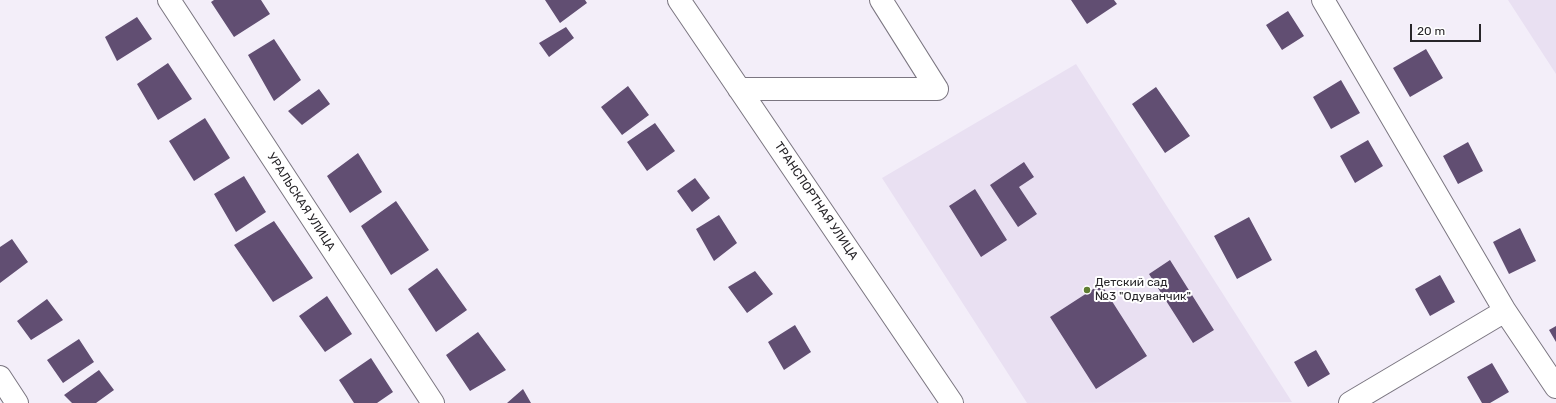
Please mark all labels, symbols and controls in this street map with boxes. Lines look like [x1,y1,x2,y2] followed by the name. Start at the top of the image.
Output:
[1412,16,1483,42] scale bar
[1417,24,1445,38] text: 20 m
[771,139,861,263] street label: ТРАНСПОРТНАЯ УЛИЦА
[264,150,338,254] street label: УРАЛЬСКАЯ УЛИЦА
[1095,276,1191,304] place label: Детский сад №3 "Одуванчик"
[1082,285,1092,295] marker: Детский сад №3 "Одуванчик"

